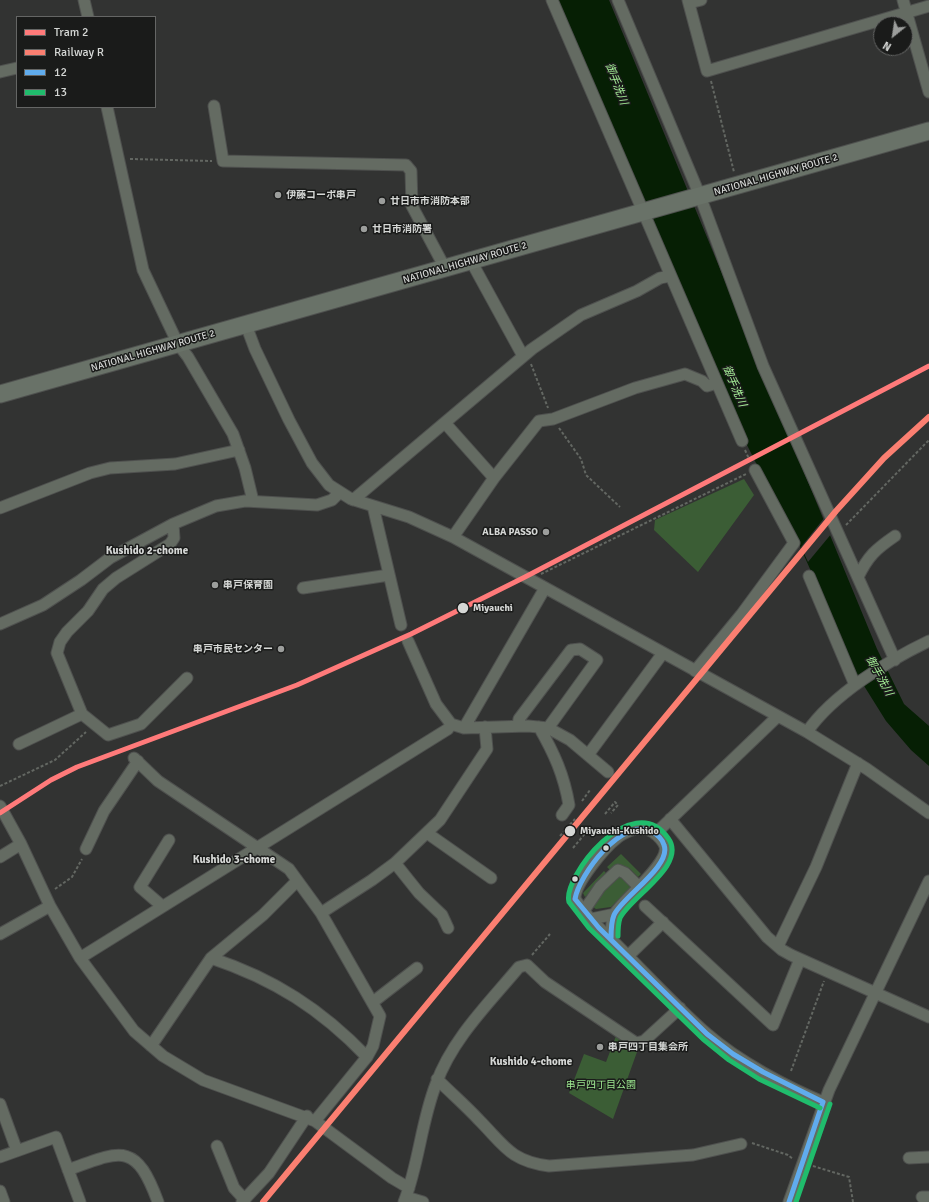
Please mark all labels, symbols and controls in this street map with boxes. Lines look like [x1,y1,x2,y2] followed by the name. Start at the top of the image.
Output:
[16,16,156,108] legend
[873,16,913,56] north arrow
[54,25,88,40] text: Tram 2
[881,38,894,54] text: N
[54,45,104,60] text: Railway R
[602,61,630,107] water label: 御手洗川
[54,65,67,80] text: 12
[54,85,67,100] text: 13
[713,152,839,198] street label: NATIONAL HIGHWAY ROUTE 2
[286,189,356,201] place label: 伊藤コーポ串戸
[273,190,283,200] marker: 伊藤コーポ串戸
[390,195,470,207] place label: 廿日市市消防本部
[377,196,387,206] marker: 廿日市市消防本部
[372,223,432,235] place label: 廿日市消防署
[359,224,369,234] marker: 廿日市消防署
[402,240,528,286] street label: NATIONAL HIGHWAY ROUTE 2
[90,328,216,374] street label: NATIONAL HIGHWAY ROUTE 2
[719,363,749,409] water label: 御手洗川
[482,526,538,538] place label: ALBA PASSO
[541,527,551,537] marker: ALBA PASSO
[106,544,188,558] district label: Kushido 2-chome
[223,579,273,591] place label: 串戸保育園
[210,580,220,590] marker: 串戸保育園
[456,601,470,615] marker: Miyauchi
[473,602,513,614] place label: Miyauchi
[193,643,273,655] place label: 串戸市民センター
[276,644,286,654] marker: 串戸市民センター
[863,654,895,698] water label: 御手洗川
[563,824,577,838] marker: Miyauchi-Kushido
[580,825,659,837] place label: Miyauchi-Kushido
[601,843,611,853] unlabelled marker
[193,853,275,867] district label: Kushido 3-chome
[570,874,580,884] unlabelled marker
[608,1041,688,1053] place label: 串戸四丁目集会所
[595,1042,605,1052] marker: 串戸四丁目集会所
[490,1055,572,1069] district label: Kushido 4-chome
[566,1079,636,1091] park label: 串戸四丁目公園

